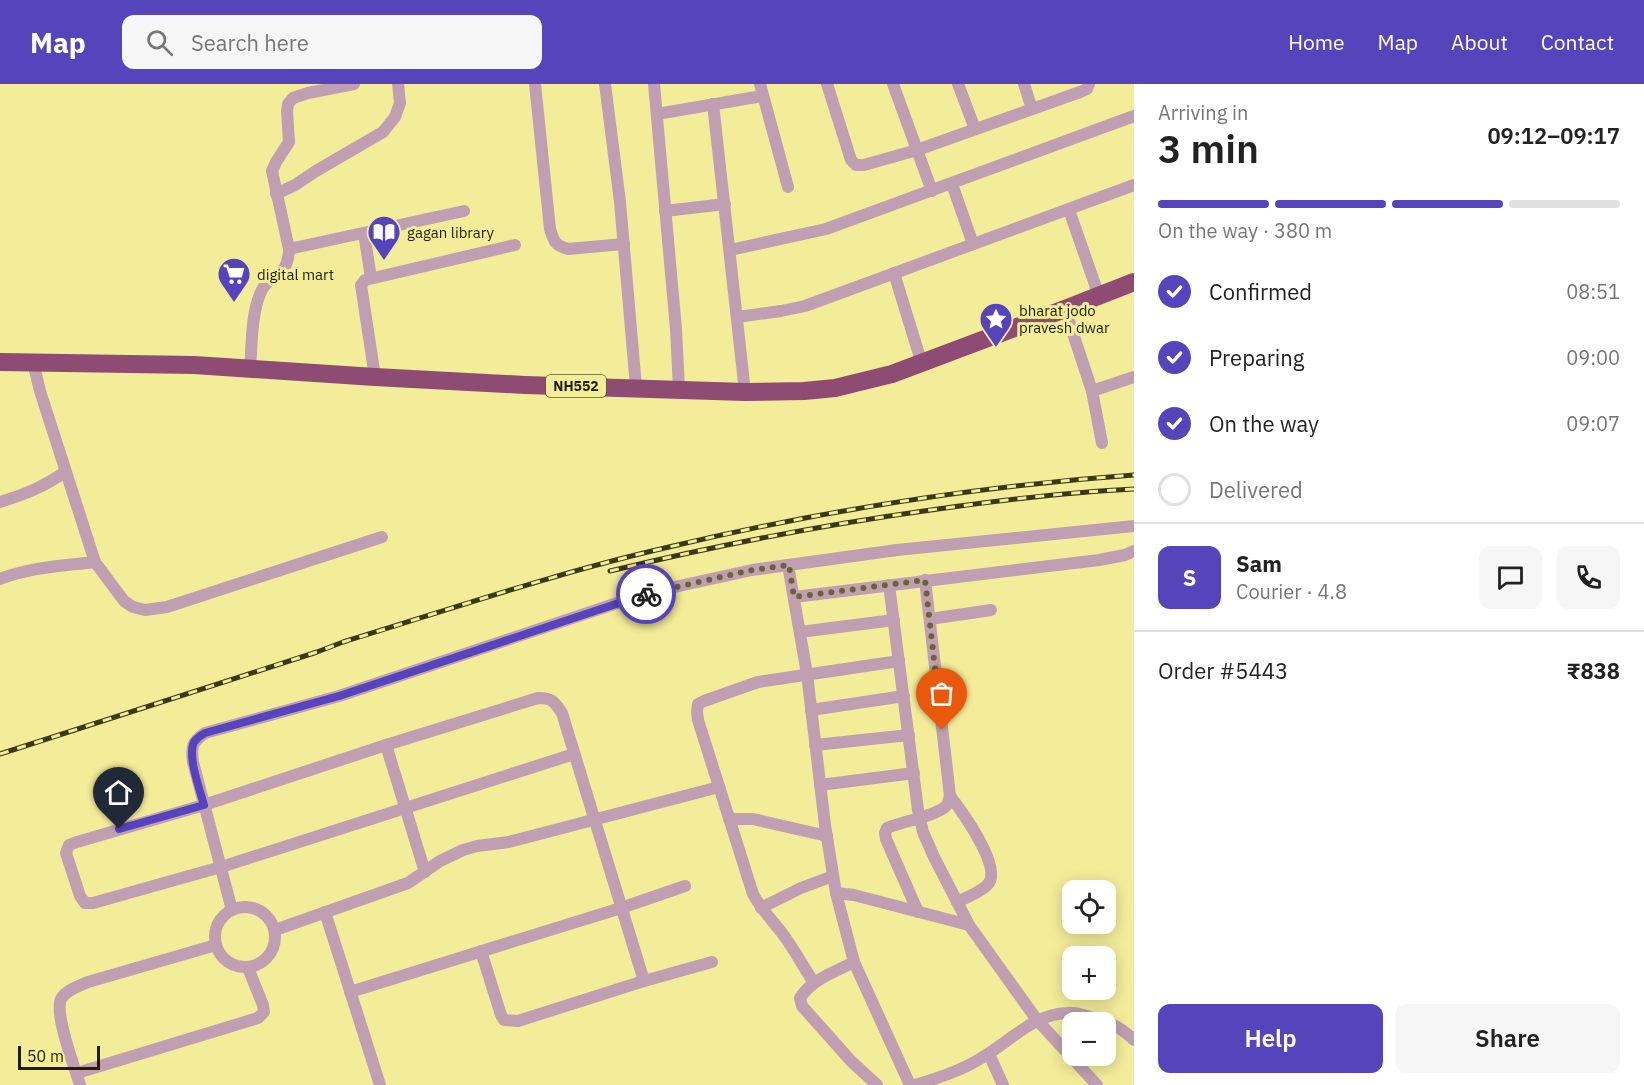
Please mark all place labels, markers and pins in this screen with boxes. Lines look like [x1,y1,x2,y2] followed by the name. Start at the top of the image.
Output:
[366,214,402,261] library icon: gagan library
[407,223,494,242] place label: gagan library
[216,256,252,303] supermarket icon: digital mart
[257,265,334,284] place label: digital mart
[978,301,1014,348] place icon: bharat jodo pravesh dwar
[1019,301,1110,337] place label: bharat jodo pravesh dwar
[916,668,967,730] pin
[93,767,144,829] pin

